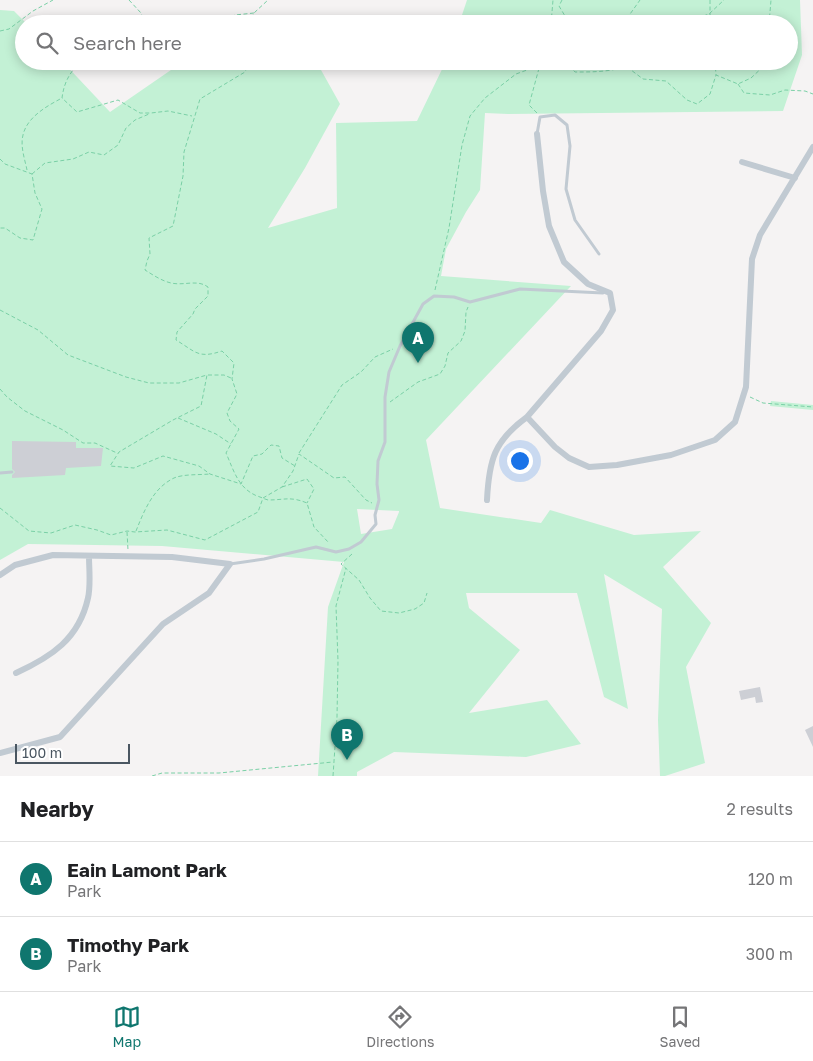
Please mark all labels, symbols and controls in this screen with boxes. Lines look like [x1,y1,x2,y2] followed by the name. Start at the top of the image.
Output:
[15,15,798,70] search box
[33,29,61,57] icon: search
[73,31,182,54] text: Search here
[402,322,434,363] pin: A
[507,448,533,474] your location
[331,719,363,760] pin: B
[15,741,130,764] scale bar
[22,744,62,761] text: 100 m
[20,796,94,822] text: Nearby
[727,799,793,819] text: 2 results
[67,858,227,881] text: Eain Lamont Park
[30,869,42,889] text: A
[748,869,793,889] text: 120 m
[67,881,102,901] text: Park
[67,933,189,956] text: Timothy Park
[30,944,42,964] text: B
[746,944,793,964] text: 300 m
[67,956,102,976] text: Park
[113,1003,141,1050] tab: Map
[366,1003,435,1050] tab: Directions
[660,1003,700,1050] tab: Saved

